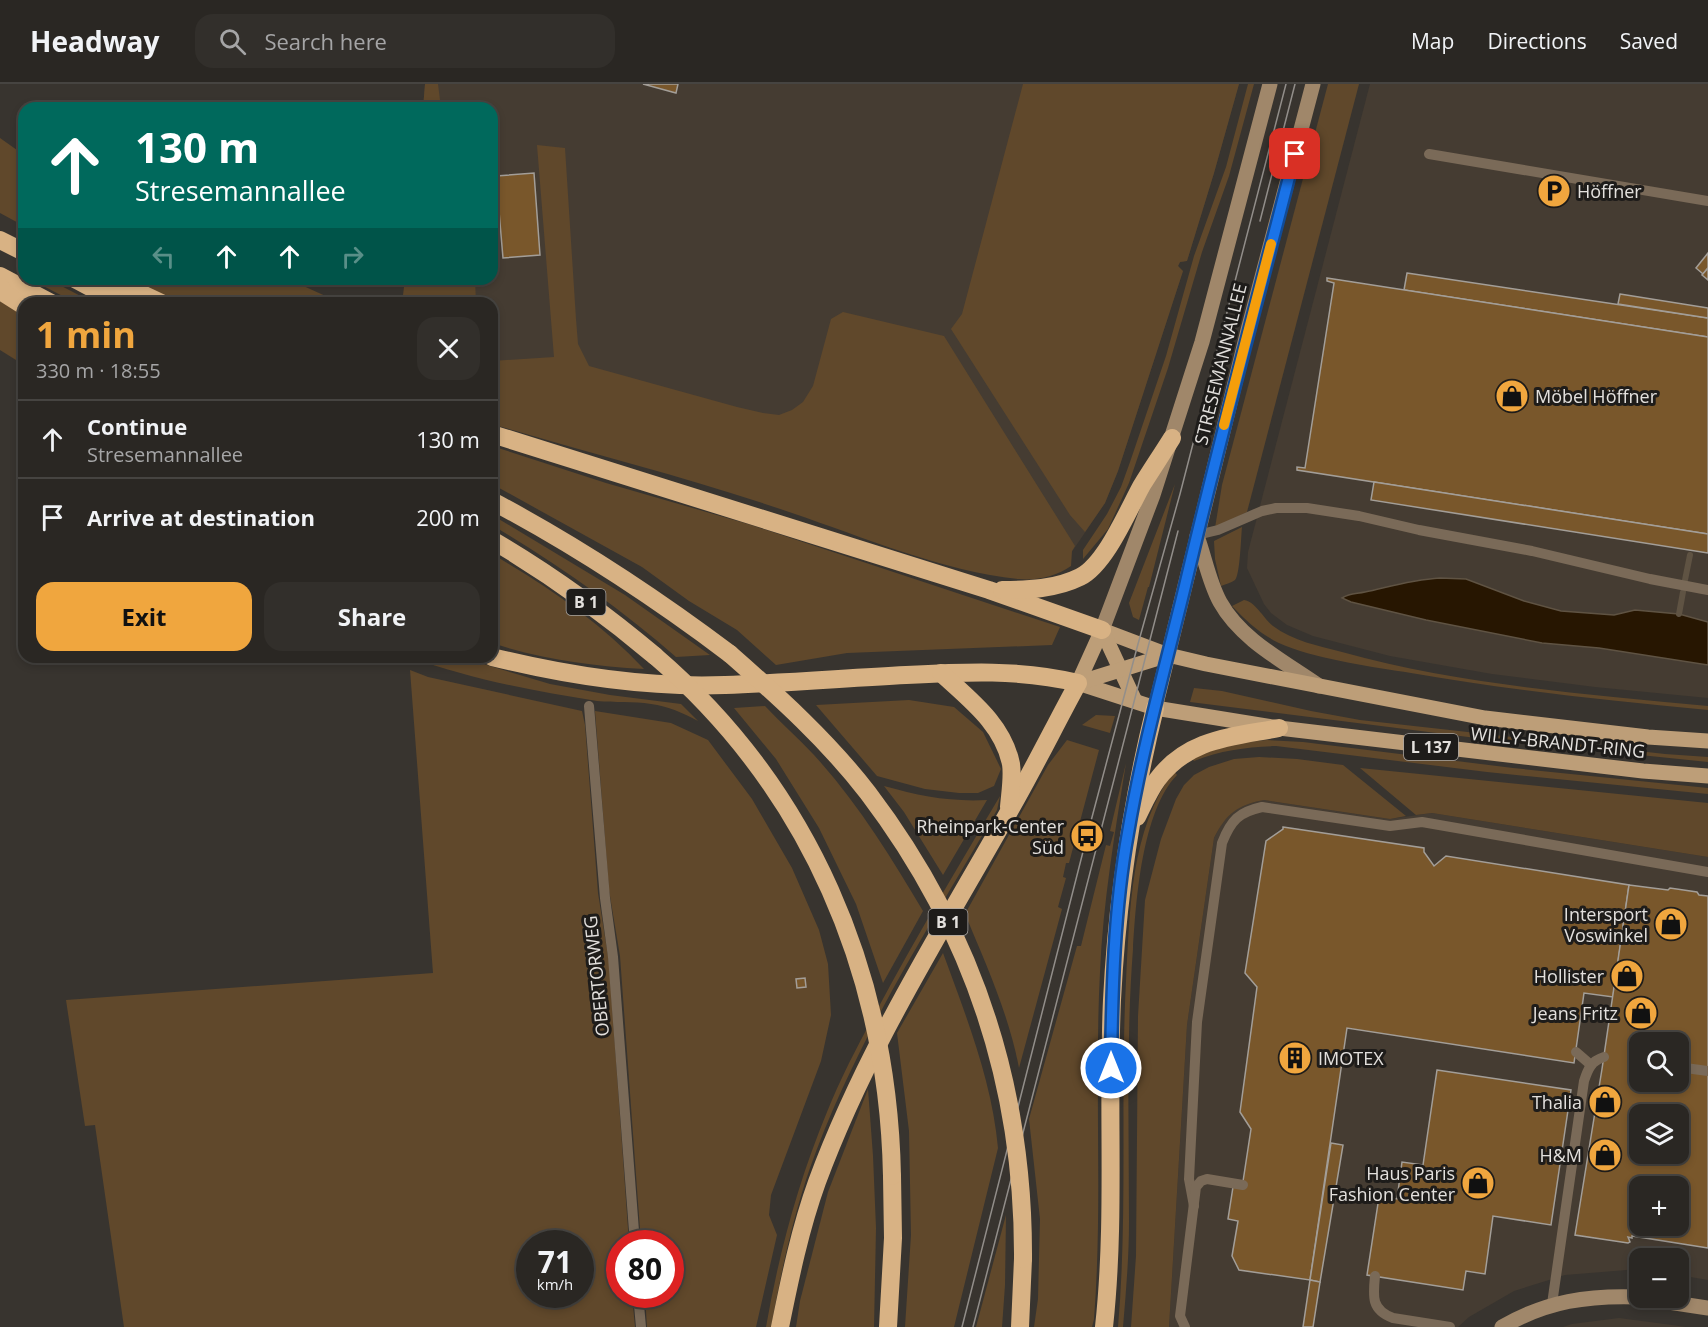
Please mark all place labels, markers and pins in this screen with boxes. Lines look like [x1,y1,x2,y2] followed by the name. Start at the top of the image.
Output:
[1269,128,1320,179] pin
[1536,173,1572,209] parking icon: Höffner
[1577,179,1642,203] place label: Höffner
[1494,378,1530,414] shop icon: Möbel Höffner
[1535,384,1658,408] place label: Möbel Höffner
[916,814,1065,859] place label: Rheinpark-Center Süd
[1069,818,1105,854] bus stop icon: Rheinpark-Center Süd
[1564,902,1648,947] place label: Intersport Voswinkel
[1653,906,1689,942] shop icon: Intersport Voswinkel
[1609,958,1645,994] shop icon: Hollister
[1534,964,1605,988] place label: Hollister
[1623,995,1659,1031] shop icon: Jeans Fritz
[1531,1001,1618,1025] place label: Jeans Fritz
[1277,1040,1313,1076] building icon: IMOTEX
[1318,1046,1384,1070] place label: IMOTEX
[1587,1084,1623,1120] shop icon: Thalia
[1532,1090,1582,1114] place label: Thalia
[1587,1137,1623,1173] shop icon: H&M
[1539,1143,1582,1167] place label: H&M
[1329,1161,1456,1206] place label: Haus Paris Fashion Center
[1460,1165,1496,1201] shop icon: Haus Paris Fashion Center

